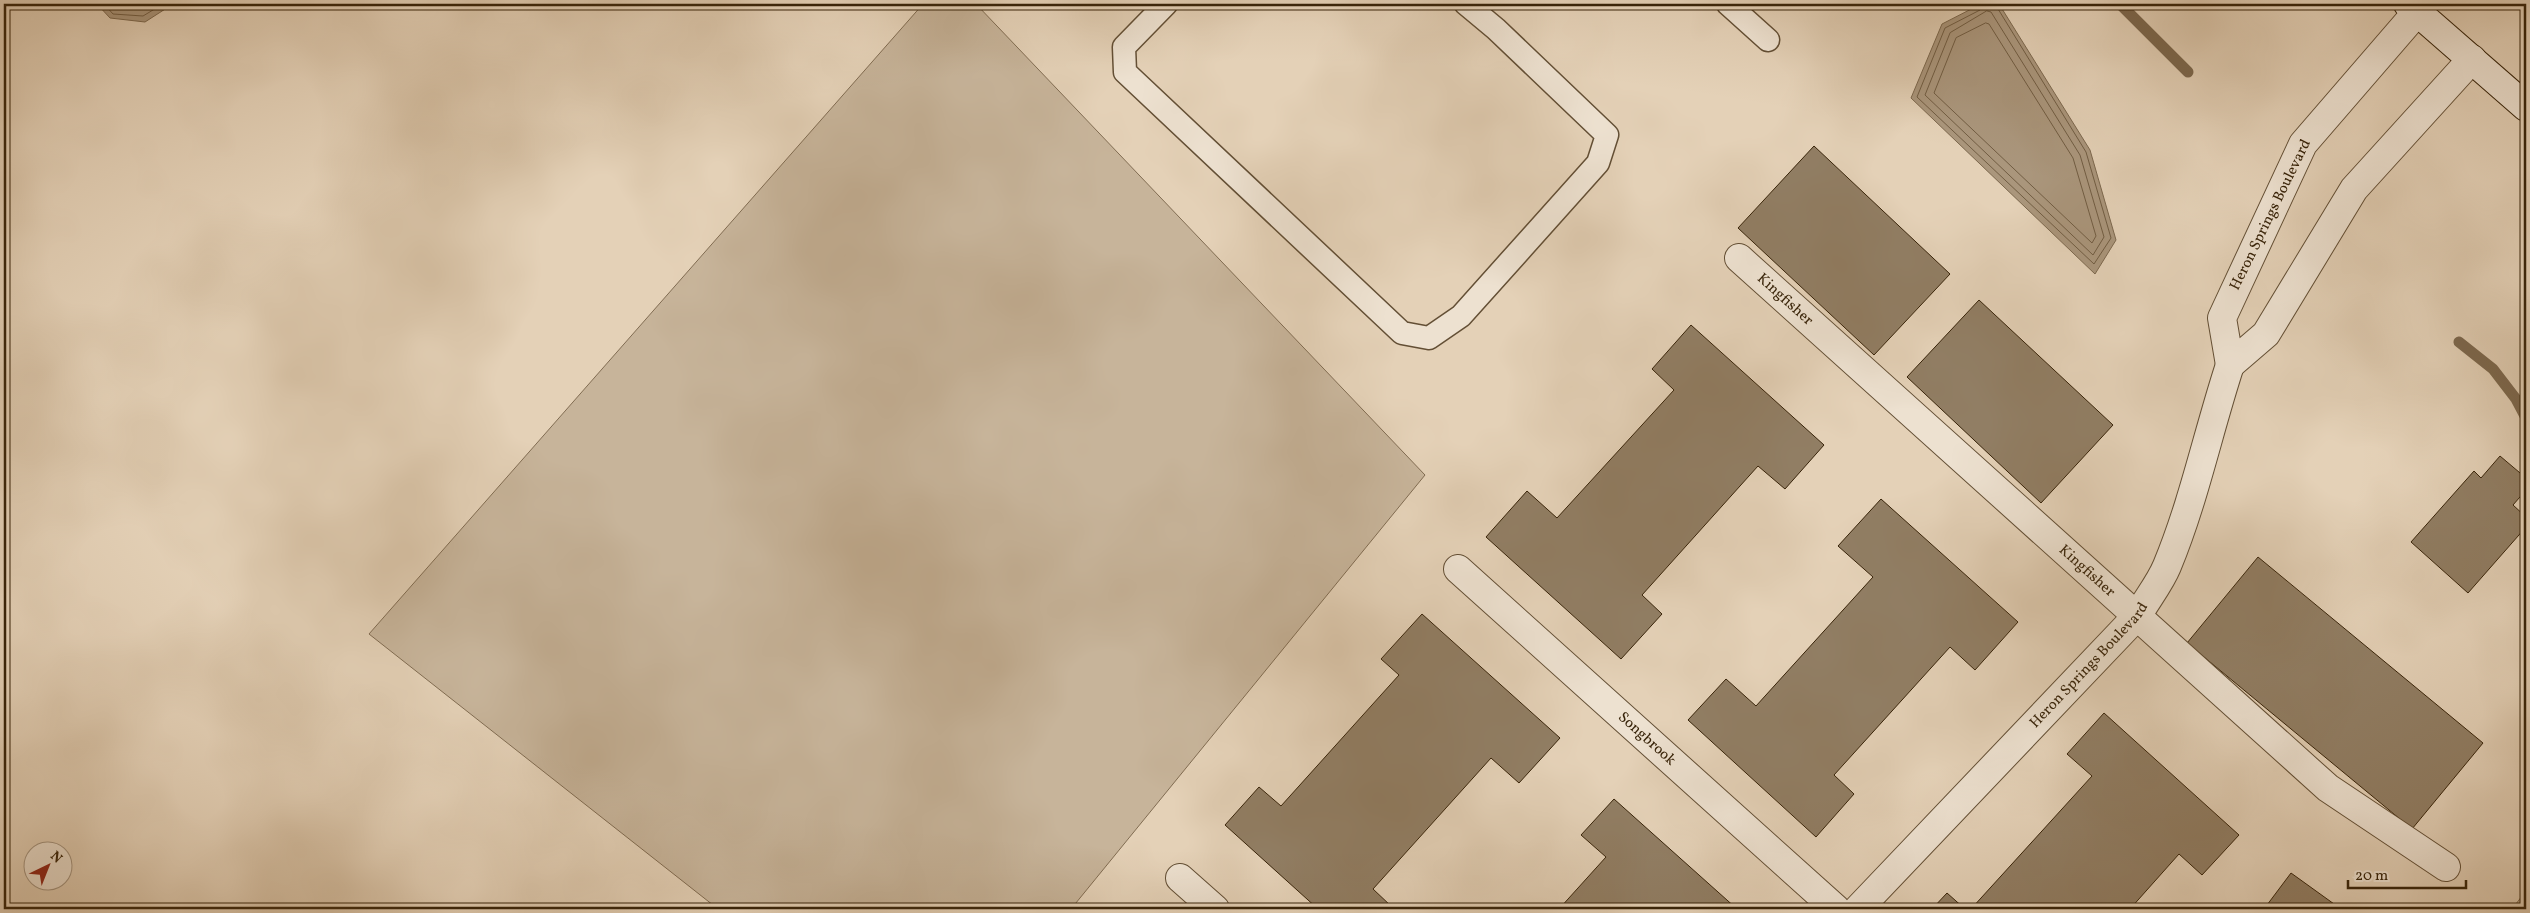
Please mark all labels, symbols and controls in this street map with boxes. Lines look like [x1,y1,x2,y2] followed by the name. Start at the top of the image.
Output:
[2225,136,2317,294] street label: Heron Springs Boulevard
[1752,268,1818,331] street label: Kingfisher
[2054,540,2120,602] street label: Kingfisher
[2025,598,2154,733] street label: Heron Springs Boulevard
[1613,707,1680,771] street label: Songbrook
[22,840,72,890] north arrow
[46,847,66,868] text: N
[2348,858,2465,890] scale bar
[2355,866,2388,887] text: 20 m

